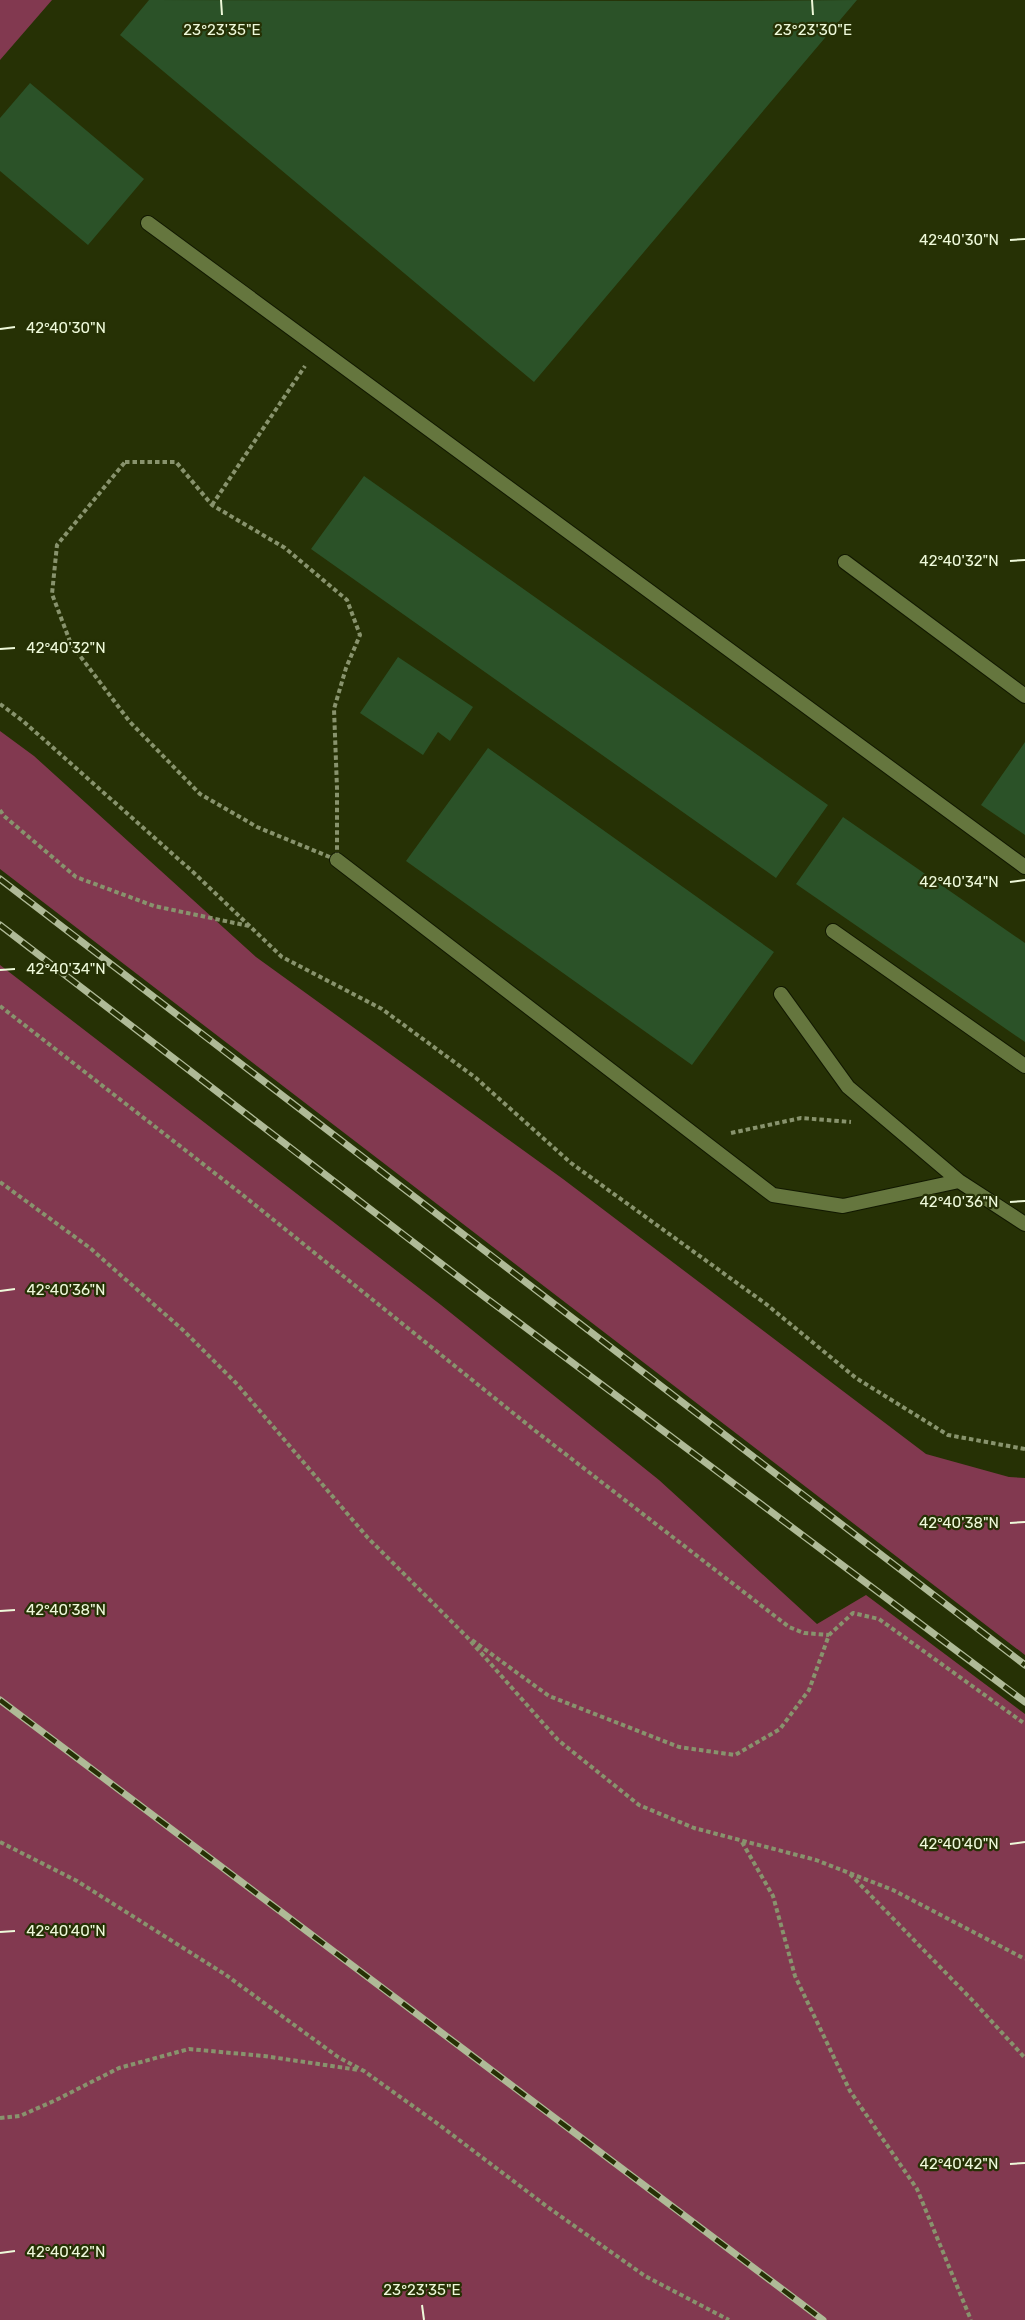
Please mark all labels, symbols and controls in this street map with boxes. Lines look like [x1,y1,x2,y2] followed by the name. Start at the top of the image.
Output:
[183,21,261,39] text: 23°23'35"E
[774,21,852,39] text: 23°23'30"E
[919,231,999,249] text: 42°40'30"N
[26,319,106,337] text: 42°40'30"N
[919,552,999,570] text: 42°40'32"N
[26,639,106,657] text: 42°40'32"N
[919,873,999,891] text: 42°40'34"N
[26,960,106,978] text: 42°40'34"N
[920,1193,998,1211] text: 42°40'36"N
[27,1281,105,1299] text: 42°40'36"N
[919,1514,999,1532] text: 42°40'38"N
[26,1601,106,1619] text: 42°40'38"N
[919,1835,999,1853] text: 42°40'40"N
[26,1922,106,1940] text: 42°40'40"N
[920,2155,998,2173] text: 42°40'42"N
[27,2243,105,2261] text: 42°40'42"N
[383,2281,461,2299] text: 23°23'35"E

